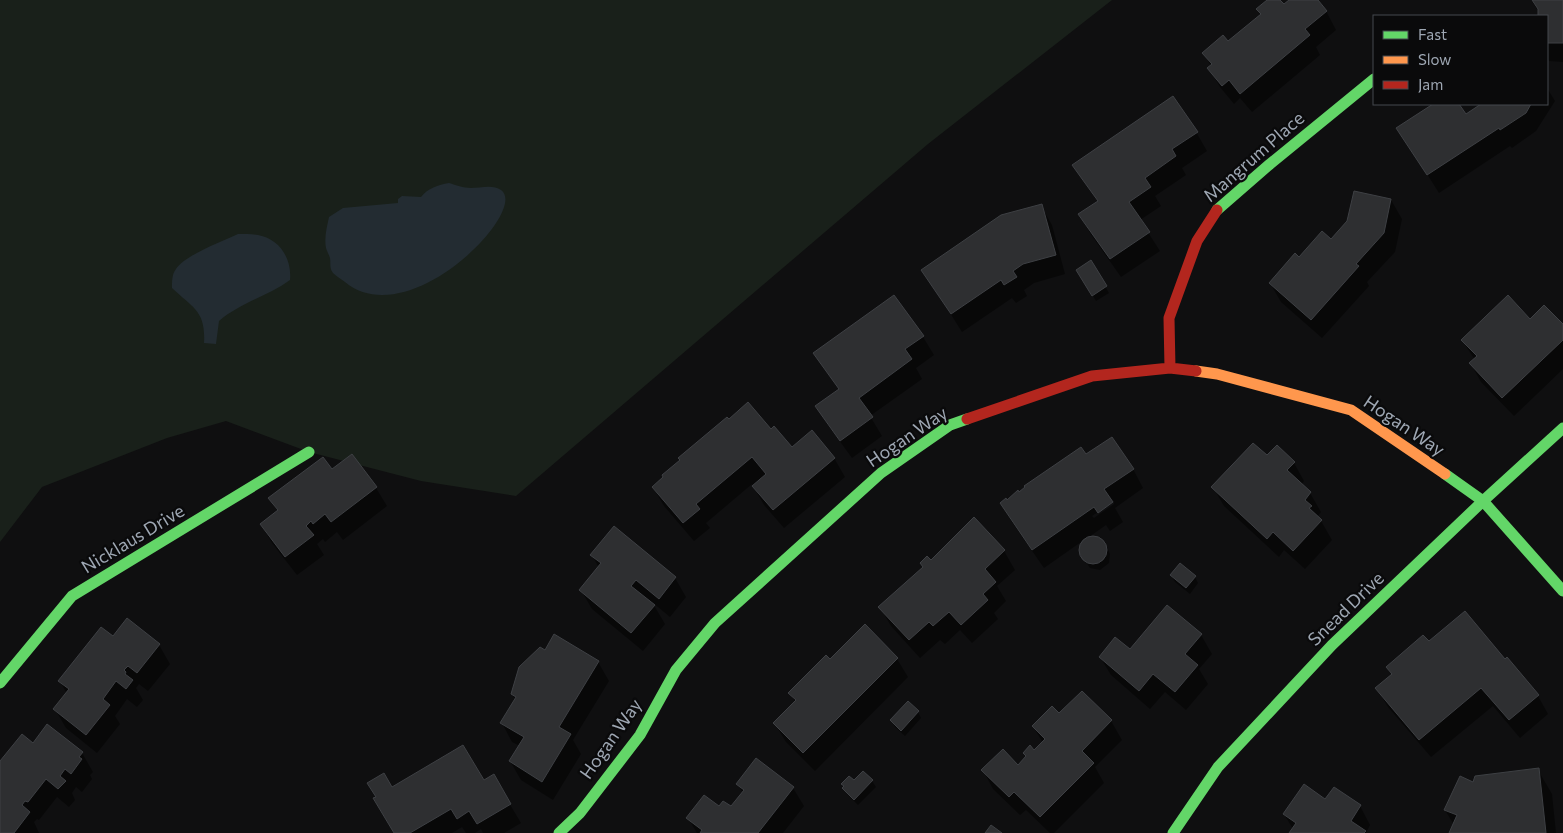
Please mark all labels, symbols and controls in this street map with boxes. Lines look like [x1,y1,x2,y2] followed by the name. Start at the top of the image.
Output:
[1373,15,1548,105] legend
[1418,25,1447,43] text: Fast
[1418,50,1451,68] text: Slow
[1418,75,1443,93] text: Jam
[1198,106,1308,206] street label: Mangrum Place
[1360,390,1449,460] street label: Hogan Way
[862,401,951,471] street label: Hogan Way
[77,499,188,577] street label: Nicklaus Drive
[1303,567,1388,650] street label: Snead Drive
[575,694,646,783] street label: Hogan Way

